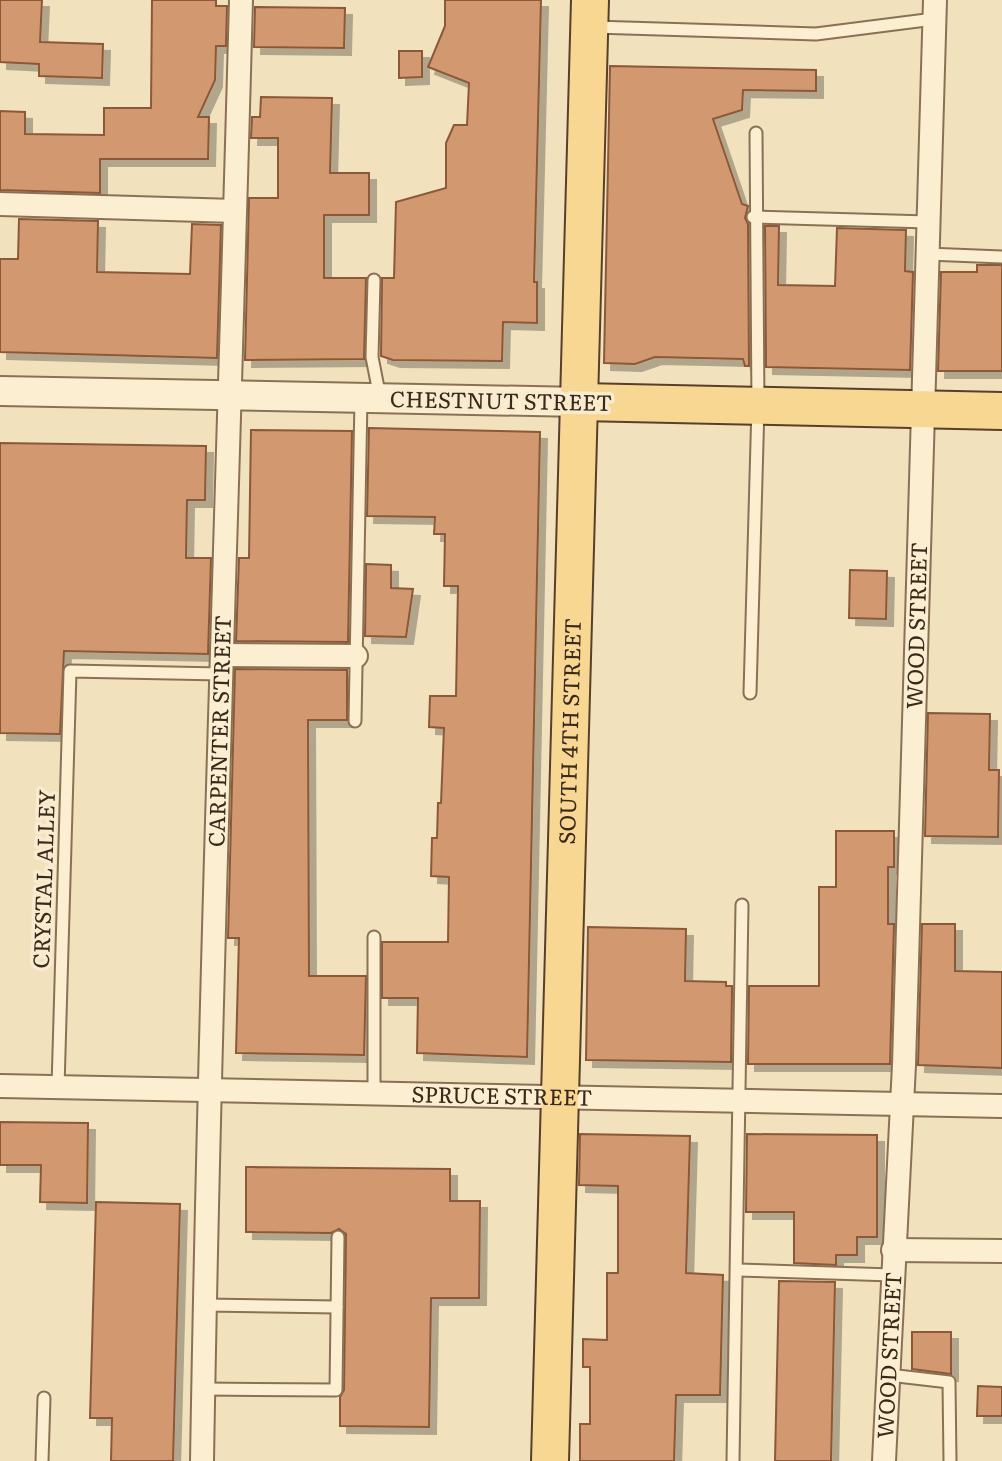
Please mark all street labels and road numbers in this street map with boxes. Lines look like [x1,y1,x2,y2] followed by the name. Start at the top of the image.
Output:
[390,381,612,418] street label: CHESTNUT STREET
[896,542,934,710] street label: WOOD STREET
[198,615,238,848] street label: CARPENTER STREET
[549,618,588,845] street label: SOUTH 4TH STREET
[23,789,62,969] street label: CRYSTAL ALLEY
[411,1076,593,1113] street label: SPRUCE STREET
[867,1271,909,1439] street label: WOOD STREET

